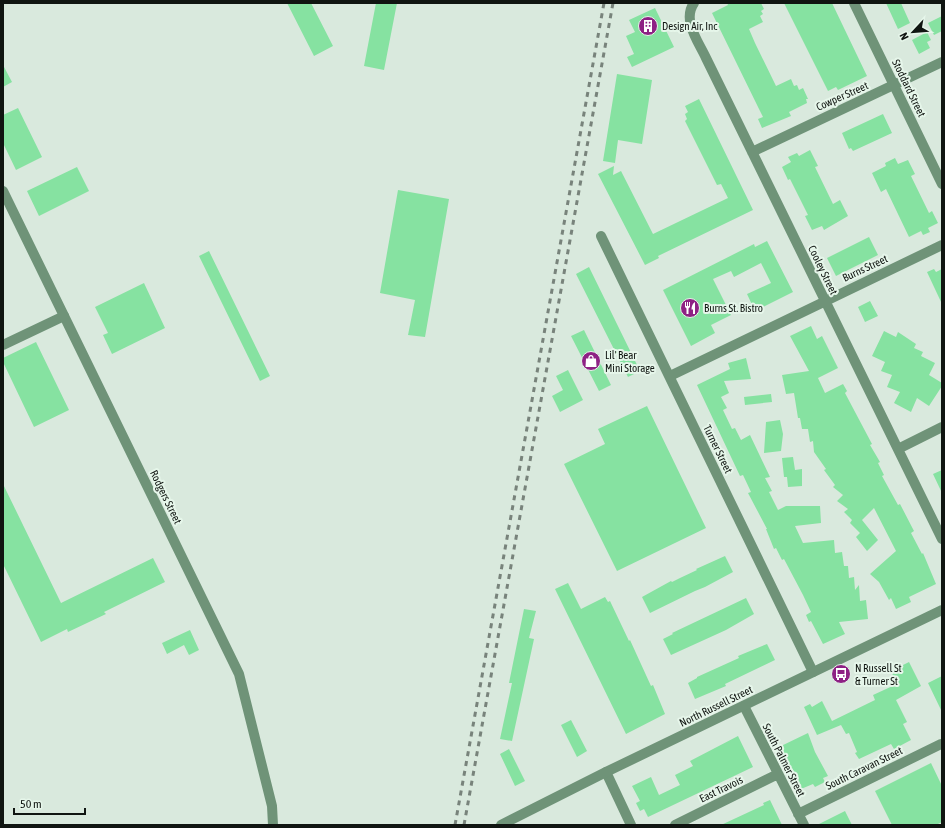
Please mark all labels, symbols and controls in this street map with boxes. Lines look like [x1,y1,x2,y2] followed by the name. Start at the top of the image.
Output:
[893,12,933,52] north arrow
[637,15,659,37] building icon: Design Air, Inc
[662,20,718,32] place label: Design Air, Inc
[897,31,911,42] text: N
[890,57,928,119] street label: Stoddard Street
[814,79,870,113] street label: Cowper Street
[806,243,840,297] street label: Cooley Street
[840,252,890,284] street label: Burns Street
[679,297,701,319] restaurant icon: Burns St. Bistro
[704,302,763,314] place label: Burns St. Bistro
[605,349,655,374] place label: Lil' Bear Mini Storage
[580,350,602,372] shop icon: Lil' Bear Mini Storage
[701,423,735,475] street label: Turner Street
[148,468,184,526] street label: Rodgers Street
[855,662,902,687] place label: N Russell St & Turner St
[830,663,852,685] bus stop icon: N Russell St & Turner St
[677,683,755,729] street label: North Russell Street
[760,722,808,798] street label: South Palmer Street
[824,744,904,792] street label: South Caravan Street
[697,773,745,805] street label: East Travois
[14,790,85,816] scale bar
[20,797,42,811] text: 50 m

